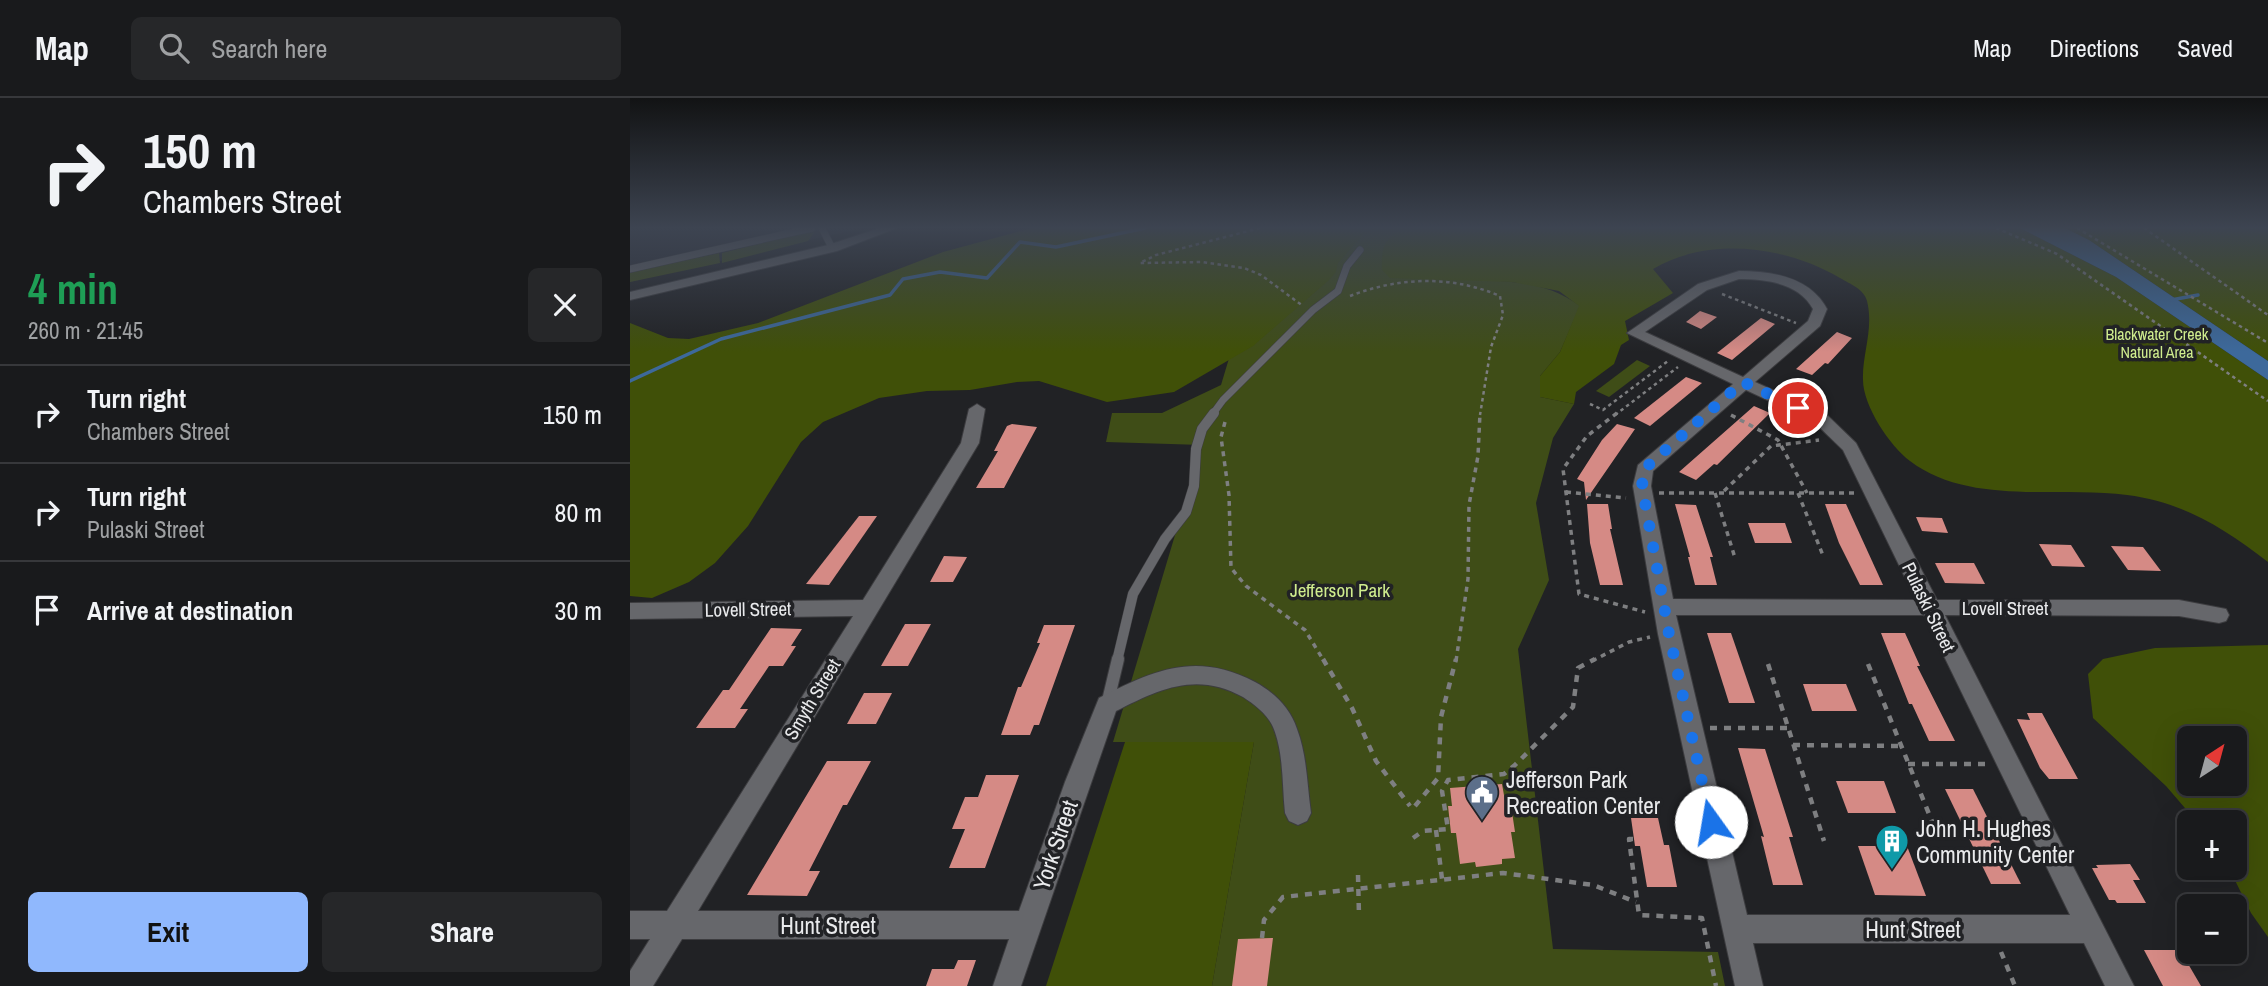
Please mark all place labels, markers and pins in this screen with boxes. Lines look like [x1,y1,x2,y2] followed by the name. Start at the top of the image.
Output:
[1768,378,1828,438] pin
[1506,764,1661,821] place label: Jefferson Park Recreation Center
[1463,773,1501,822] public building icon: Jefferson Park Recreation Center
[1916,813,2075,870] place label: John H. Hughes Community Center
[1873,822,1911,871] building icon: John H. Hughes Community Center

